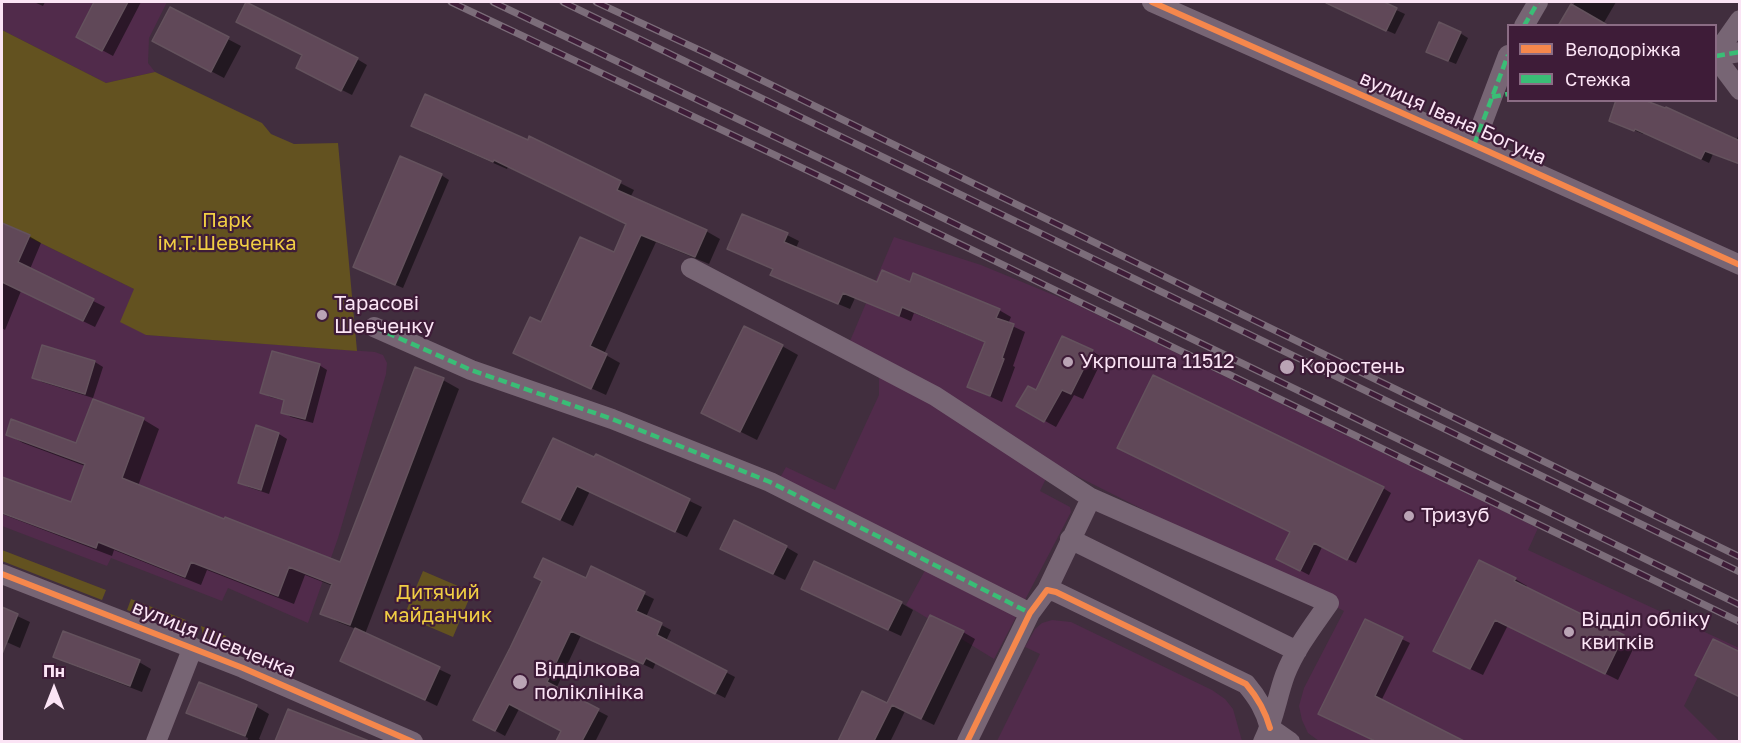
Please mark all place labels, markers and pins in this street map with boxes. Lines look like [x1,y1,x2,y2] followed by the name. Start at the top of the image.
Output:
[334,292,434,339] place label: Тарасові Шевченку
[315,308,329,322] marker: Тарасові Шевченку
[1080,350,1235,374] place label: Укрпошта 11512
[1061,355,1075,369] marker: Укрпошта 11512
[1300,355,1405,379] place label: Коростень
[1278,358,1296,376] marker: Коростень
[1421,504,1489,528] place label: Тризуб
[1402,509,1416,523] marker: Тризуб
[1581,608,1710,655] place label: Відділ обліку квитків
[1562,625,1576,639] marker: Відділ обліку квитків
[534,658,644,705] place label: Відділкова поліклініка
[511,673,529,691] marker: Відділкова поліклініка

